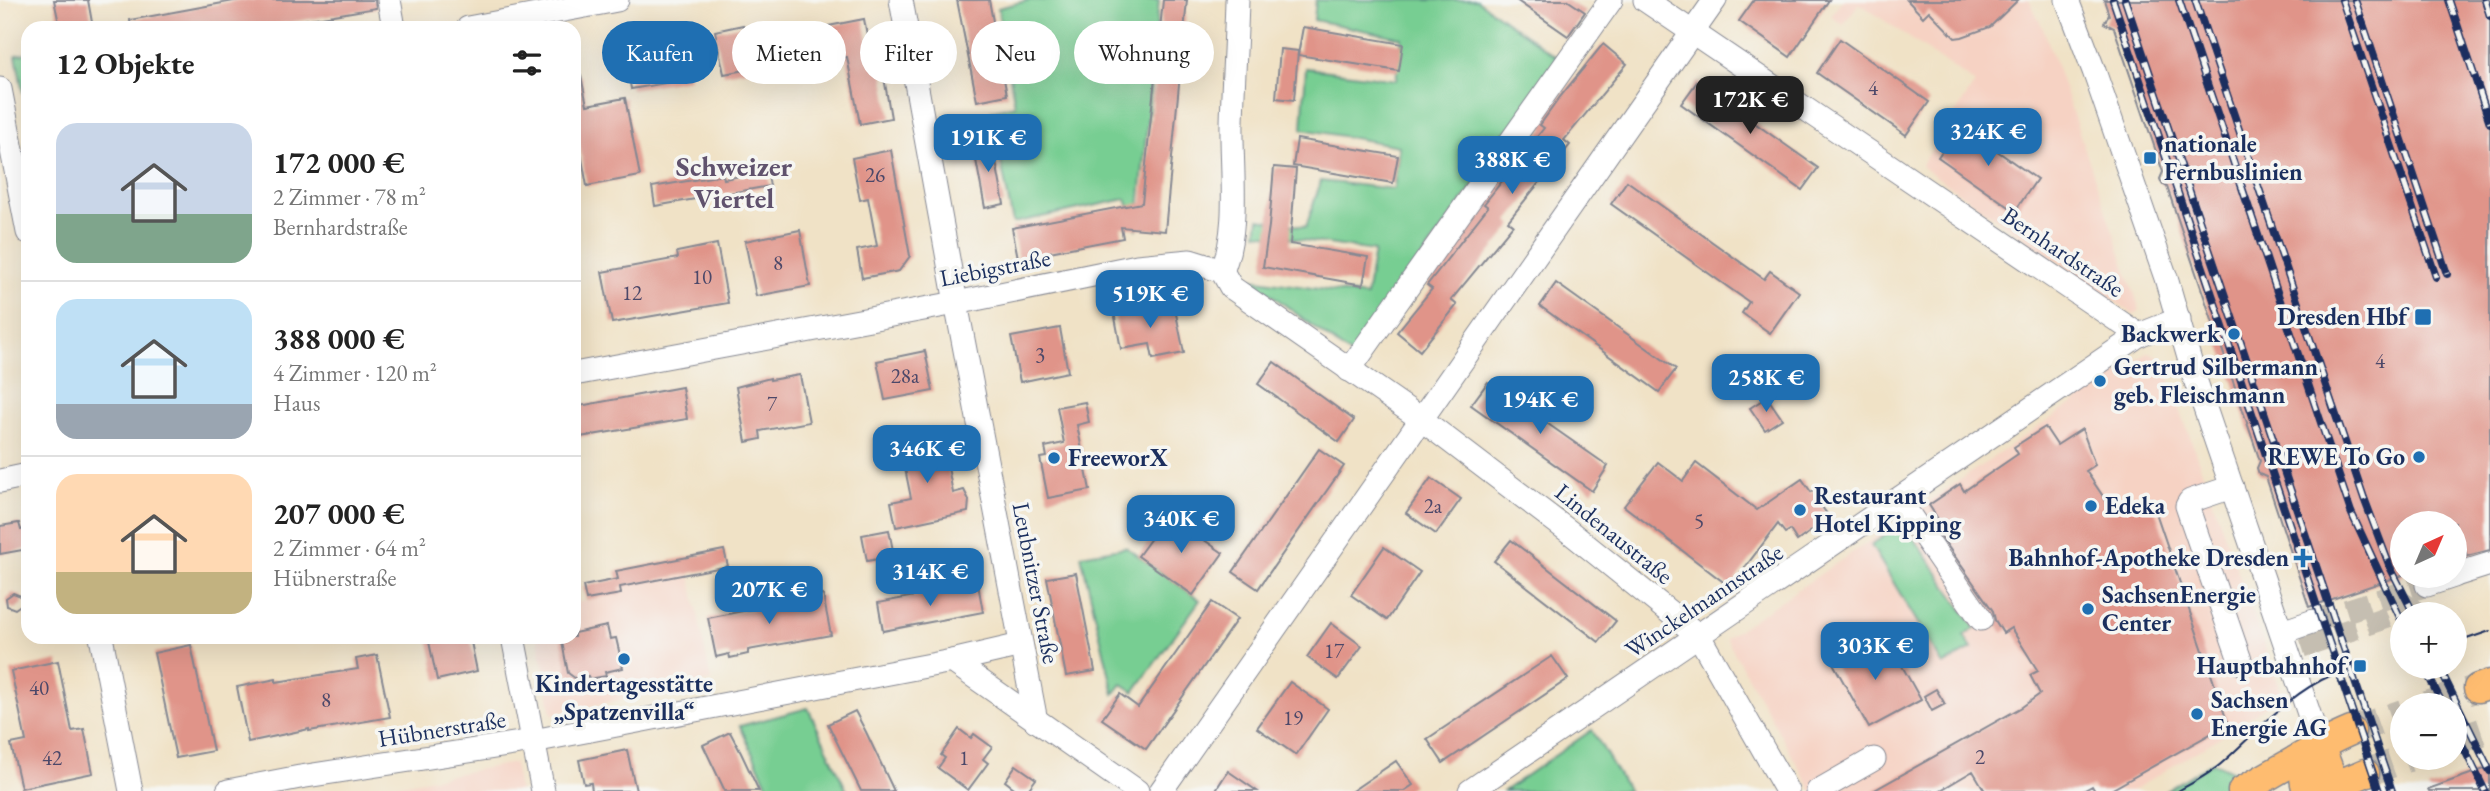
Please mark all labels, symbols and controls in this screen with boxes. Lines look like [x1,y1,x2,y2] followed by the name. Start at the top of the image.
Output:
[602,21,718,84] chip: Kaufen
[732,21,846,84] chip: Mieten
[860,21,957,84] chip: Filter
[971,21,1060,84] chip: Neu
[1074,21,1214,84] chip: Wohnung
[56,44,195,83] text: 12 Objekte
[508,44,546,82] icon: filters
[1868,74,1879,101] house number: 4
[1693,76,1807,136] pin: 172K €
[1712,84,1788,114] text: 172K €
[1931,108,2045,168] pin: 324K €
[931,114,1045,174] pin: 191K €
[1950,116,2026,146] text: 324K €
[950,122,1026,152] text: 191K €
[2164,128,2303,187] place label: nationale Fernbuslinien
[1455,136,1569,196] pin: 388K €
[273,143,405,182] text: 172 000 €
[1474,144,1550,174] text: 388K €
[676,148,793,216] district label: Schweizer Viertel
[2142,150,2158,166] marker: nationale Fernbuslinien
[112,151,196,235] icon: home
[865,161,885,188] house number: 26
[273,182,426,212] text: 2 Zimmer · 78 m²
[1996,199,2130,304] street label: Bernhardstraße
[273,212,408,242] text: Bernhardstraße
[937,242,1053,293] street label: Liebigstraße
[773,249,783,276] house number: 8
[692,263,712,290] house number: 10
[1093,270,1207,330] pin: 519K €
[1112,278,1188,308] text: 519K €
[622,279,642,306] house number: 12
[2277,301,2410,332] place label: Dresden Hbf
[2413,307,2433,327] marker: Dresden Hbf
[2121,318,2221,349] place label: Backwerk
[273,319,405,358] text: 388 000 €
[2226,326,2242,342] marker: Backwerk
[112,327,196,411] icon: home
[1035,341,1045,368] house number: 3
[2375,347,2386,374] house number: 4
[2114,351,2319,411] place label: Gertrud Silbermann geb. Fleischmann
[1709,354,1823,414] pin: 258K €
[273,358,437,388] text: 4 Zimmer · 120 m²
[891,362,920,389] house number: 28a
[1728,362,1804,392] text: 258K €
[2092,373,2108,389] marker: Gertrud Silbermann geb. Fleischmann
[1483,376,1597,436] pin: 194K €
[1502,384,1578,414] text: 194K €
[273,388,320,418] text: Haus
[767,390,778,417] house number: 7
[870,426,984,485] pin: 346K €
[889,433,965,463] text: 346K €
[2268,441,2405,472] place label: REWE To Go
[1068,442,1168,473] place label: FreeworX
[2411,449,2427,465] marker: REWE To Go
[1046,450,1062,466] marker: FreeworX
[1549,476,1680,591] street label: Lindenaustraße
[1814,480,1962,540] place label: Restaurant Hotel Kipping
[2105,490,2166,521] place label: Edeka
[1424,492,1443,519] house number: 2a
[273,494,405,533] text: 207 000 €
[1124,496,1238,555] pin: 340K €
[2083,498,2099,514] marker: Edeka
[1006,500,1067,666] street label: Leubnitzer Straße
[112,502,196,586] icon: home
[1792,502,1808,518] marker: Restaurant Hotel Kipping
[1143,503,1219,533] text: 340K €
[1694,507,1704,534] house number: 5
[2390,511,2468,588] north arrow
[2390,511,2467,770] map controls
[273,533,426,563] text: 2 Zimmer · 64 m²
[1619,536,1789,665] street label: Winckelmannstraße
[2008,542,2289,573] place label: Bahnhof-Apotheke Dresden
[873,548,987,608] pin: 314K €
[2295,550,2311,566] marker: Bahnhof-Apotheke Dresden
[892,556,968,586] text: 314K €
[273,563,396,593] text: Hübnerstraße
[712,566,826,626] pin: 207K €
[731,574,807,604] text: 207K €
[2102,579,2256,638] place label: SachsenEnergie Center
[2080,601,2096,617] marker: SachsenEnergie Center
[2390,602,2467,679] button: +
[1818,622,1932,682] pin: 303K €
[1837,630,1913,660] text: 303K €
[1324,637,1345,664] house number: 17
[2196,650,2349,681] place label: Hauptbahnhof
[616,651,632,667] marker: Kindertagesstätte „Spatzenvilla“
[2352,658,2368,674] marker: Hauptbahnhof
[535,668,713,727] place label: Kindertagesstätte „Spatzenvilla“
[29,674,49,701] house number: 40
[2211,684,2327,744] place label: Sachsen Energie AG
[321,686,331,713] house number: 8
[2390,693,2467,770] button: −
[376,703,508,754] street label: Hübnerstraße
[1283,704,1303,731] house number: 19
[2189,706,2205,722] marker: Sachsen Energie AG
[1975,743,1985,770] house number: 2
[42,744,62,771] house number: 42
[959,744,969,771] house number: 1

